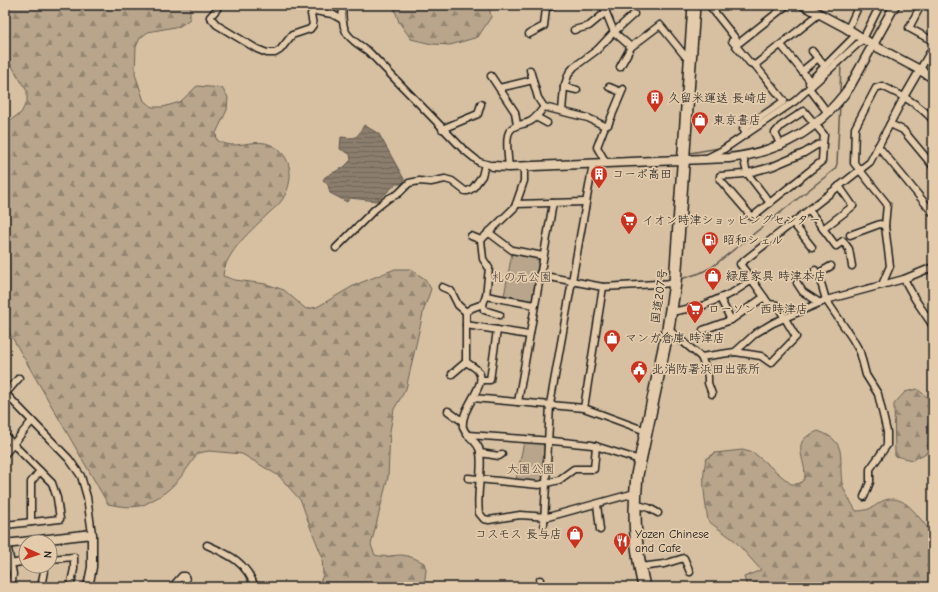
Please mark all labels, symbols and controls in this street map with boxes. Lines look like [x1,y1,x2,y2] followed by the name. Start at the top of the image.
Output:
[645,88,665,113] building icon: 久留米運送 長崎店
[668,91,768,105] place label: 久留米運送 長崎店
[690,110,710,135] shop icon: 東京書店
[713,113,761,127] place label: 東京書店
[589,164,609,189] building icon: コーポ高田
[612,167,672,181] place label: コーポ高田
[619,210,639,235] supermarket icon: イオン時津ショッピングセンター
[642,213,821,227] place label: イオン時津ショッピングセンター
[700,230,720,255] fuel station icon: 昭和シェル
[723,233,783,247] place label: 昭和シェル
[703,266,723,291] shop icon: 緑屋家具 時津本店
[648,268,670,324] street label: 国道207号
[726,269,826,283] place label: 緑屋家具 時津本店
[492,270,552,284] park label: 札の元公園
[685,299,705,324] supermarket icon: ローソン 西時津店
[708,302,808,316] place label: ローソン 西時津店
[602,328,622,353] shop icon: マンガ倉庫 時津店
[625,331,725,345] place label: マンガ倉庫 時津店
[629,359,649,384] public building icon: 北消防署浜田出張所
[652,362,760,376] place label: 北消防署浜田出張所
[507,462,555,476] park label: 大園公園
[565,524,585,549] shop icon: コスモス 長与店
[475,527,562,541] place label: コスモス 長与店
[635,527,709,555] place label: Yozen Chinese and Cafe
[612,531,632,556] restaurant icon: Yozen Chinese and Cafe
[18,534,58,574] north arrow
[41,551,54,558] text: N

